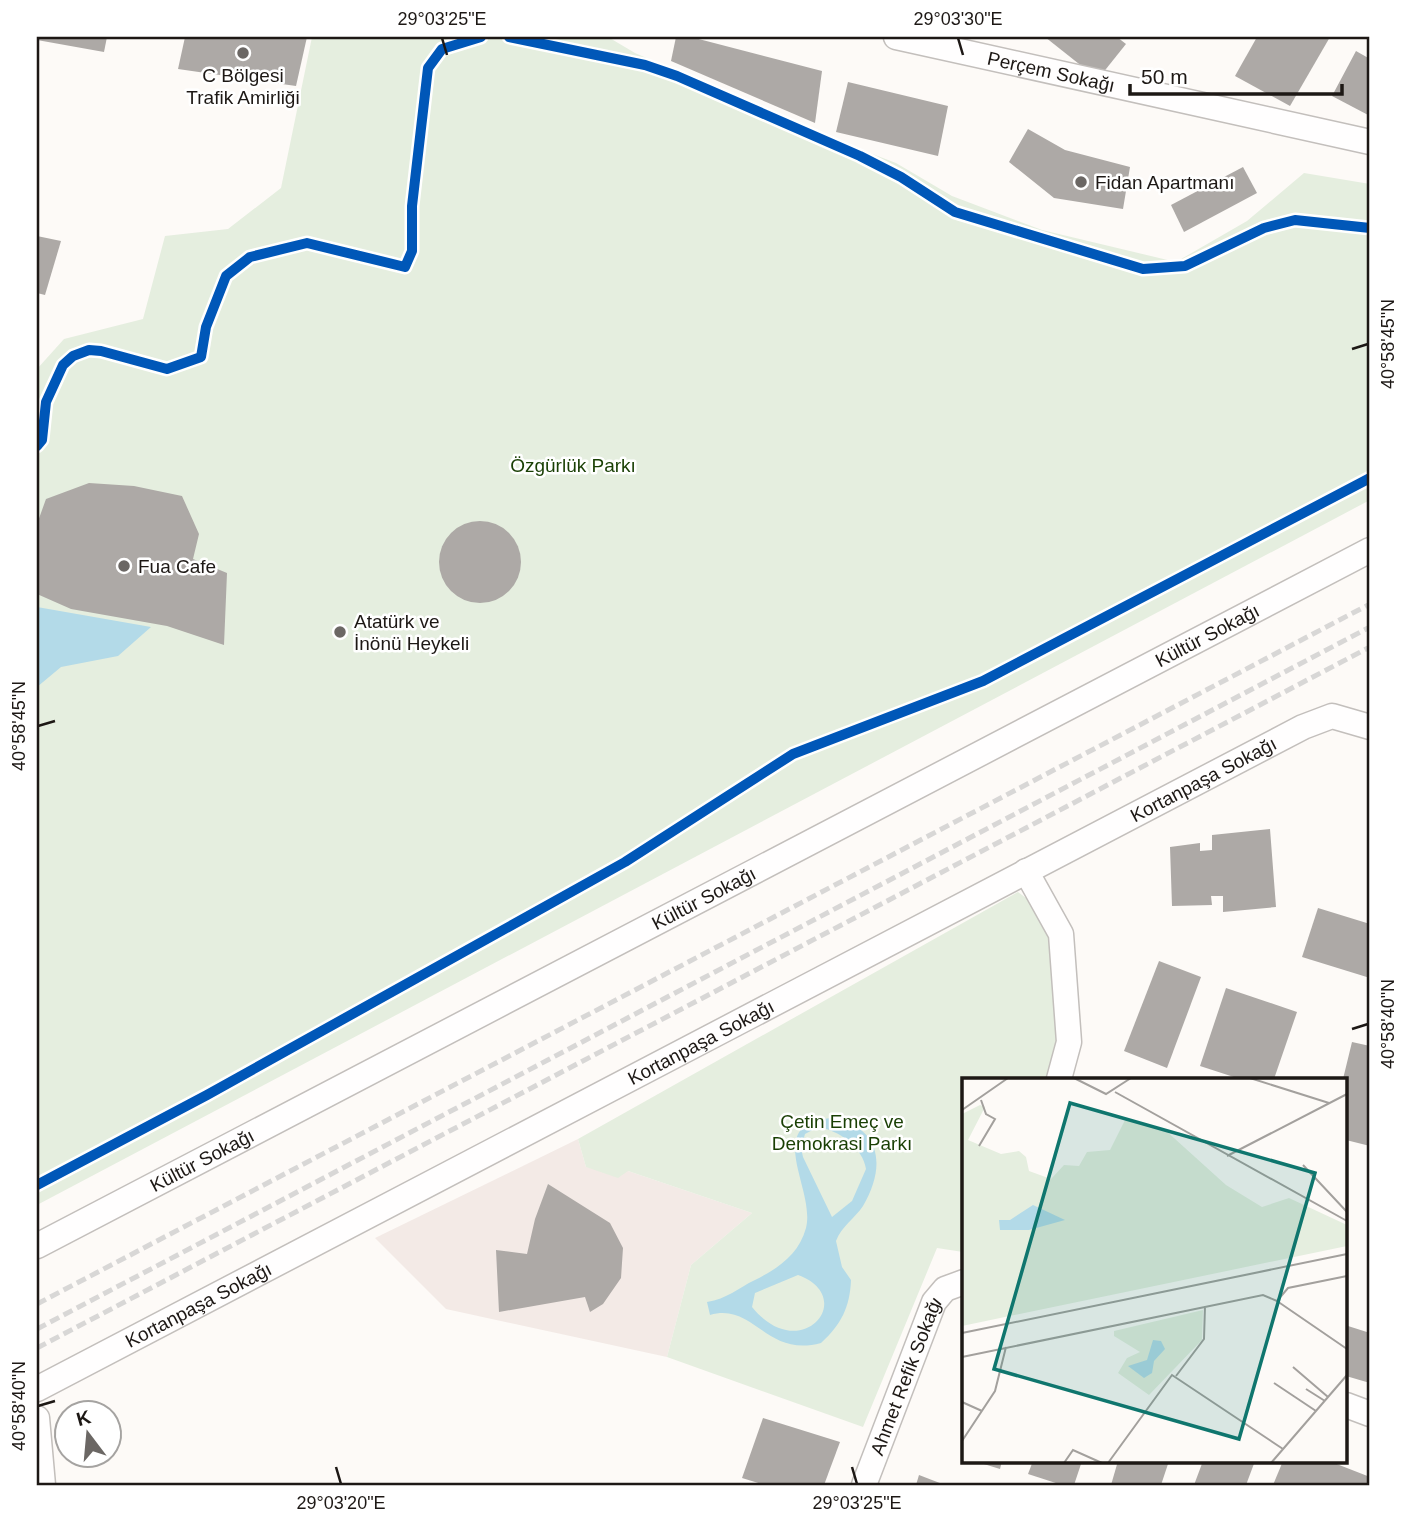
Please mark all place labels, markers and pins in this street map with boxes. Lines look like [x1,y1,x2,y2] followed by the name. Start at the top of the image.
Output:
[235,45,251,61] marker: C Bölgesi Trafik Amirliği
[186,65,300,108] place label: C Bölgesi Trafik Amirliği
[1095,172,1234,193] place label: Fidan Apartmanı
[1073,174,1089,190] marker: Fidan Apartmanı
[138,556,216,577] place label: Fua Cafe
[116,558,132,574] marker: Fua Cafe
[354,611,469,654] place label: Atatürk ve İnönü Heykeli
[332,624,348,640] marker: Atatürk ve İnönü Heykeli

